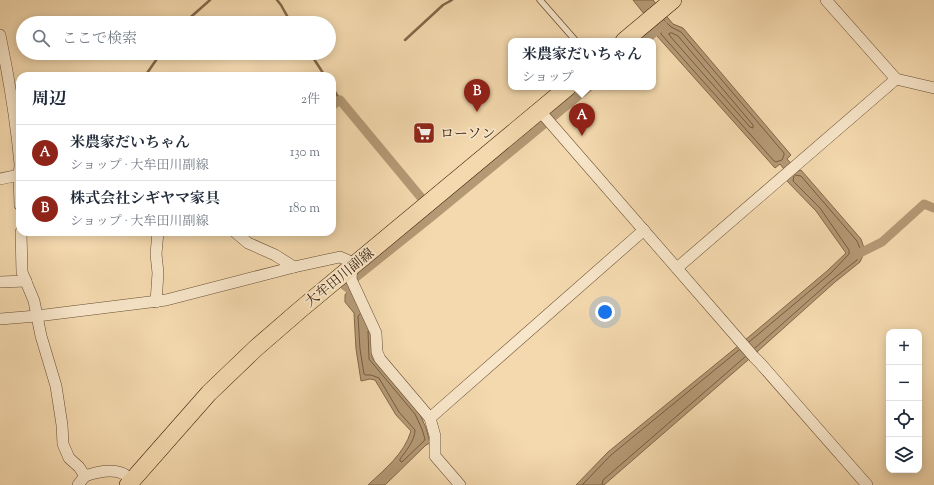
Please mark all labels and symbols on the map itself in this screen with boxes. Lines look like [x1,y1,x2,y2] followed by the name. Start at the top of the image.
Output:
[464,79,490,112] pin: B
[569,103,595,136] pin: A
[411,120,437,146] supermarket icon: ローソン
[440,125,495,145] place label: ローソン
[301,244,379,313] street label: 大牟田川副線
[595,302,615,322] your location

